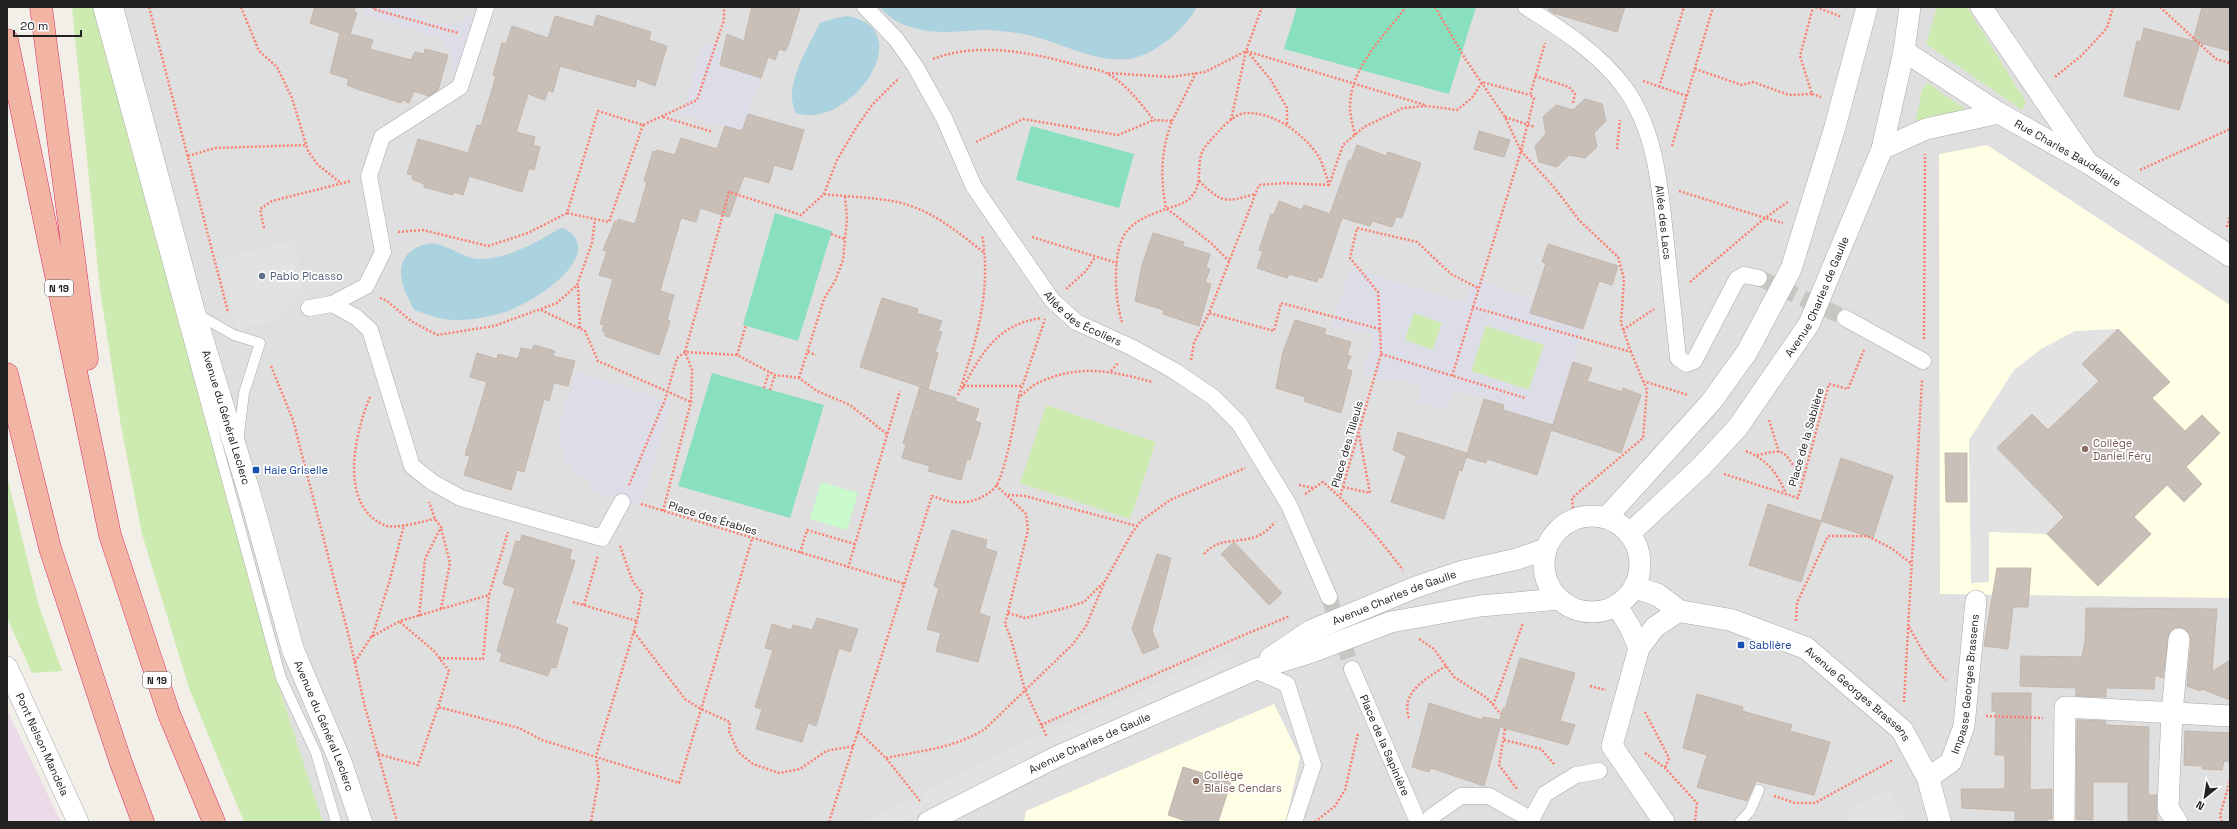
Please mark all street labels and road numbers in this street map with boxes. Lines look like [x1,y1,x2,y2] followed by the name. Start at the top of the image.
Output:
[2012,116,2124,190] street label: Rue Charles Baudelaire
[1652,184,1675,260] street label: Allée des Lacs
[1782,234,1852,359] street label: Avenue Charles de Gaulle
[45,280,73,296] road number: N 19
[1041,288,1124,349] street label: Allée des Écoliers
[199,348,253,486] street label: Avenue du Général Leclerc
[1785,386,1827,488] street label: Place de la Sablière
[1328,399,1366,489] street label: Place des Tilleuls
[667,498,759,538] street label: Place des Érables
[1330,567,1458,628] street label: Avenue Charles de Gaulle
[1948,613,1982,756] street label: Impasse Georges Brassens
[1802,643,1914,744] street label: Avenue Georges Brassens
[291,658,357,793] street label: Avenue du Général Leclerc
[143,672,171,688] road number: N 19
[13,691,72,799] street label: Pont Nelson Mandela
[1357,692,1413,798] street label: Place de la Sapinière
[1026,709,1153,777] street label: Avenue Charles de Gaulle

